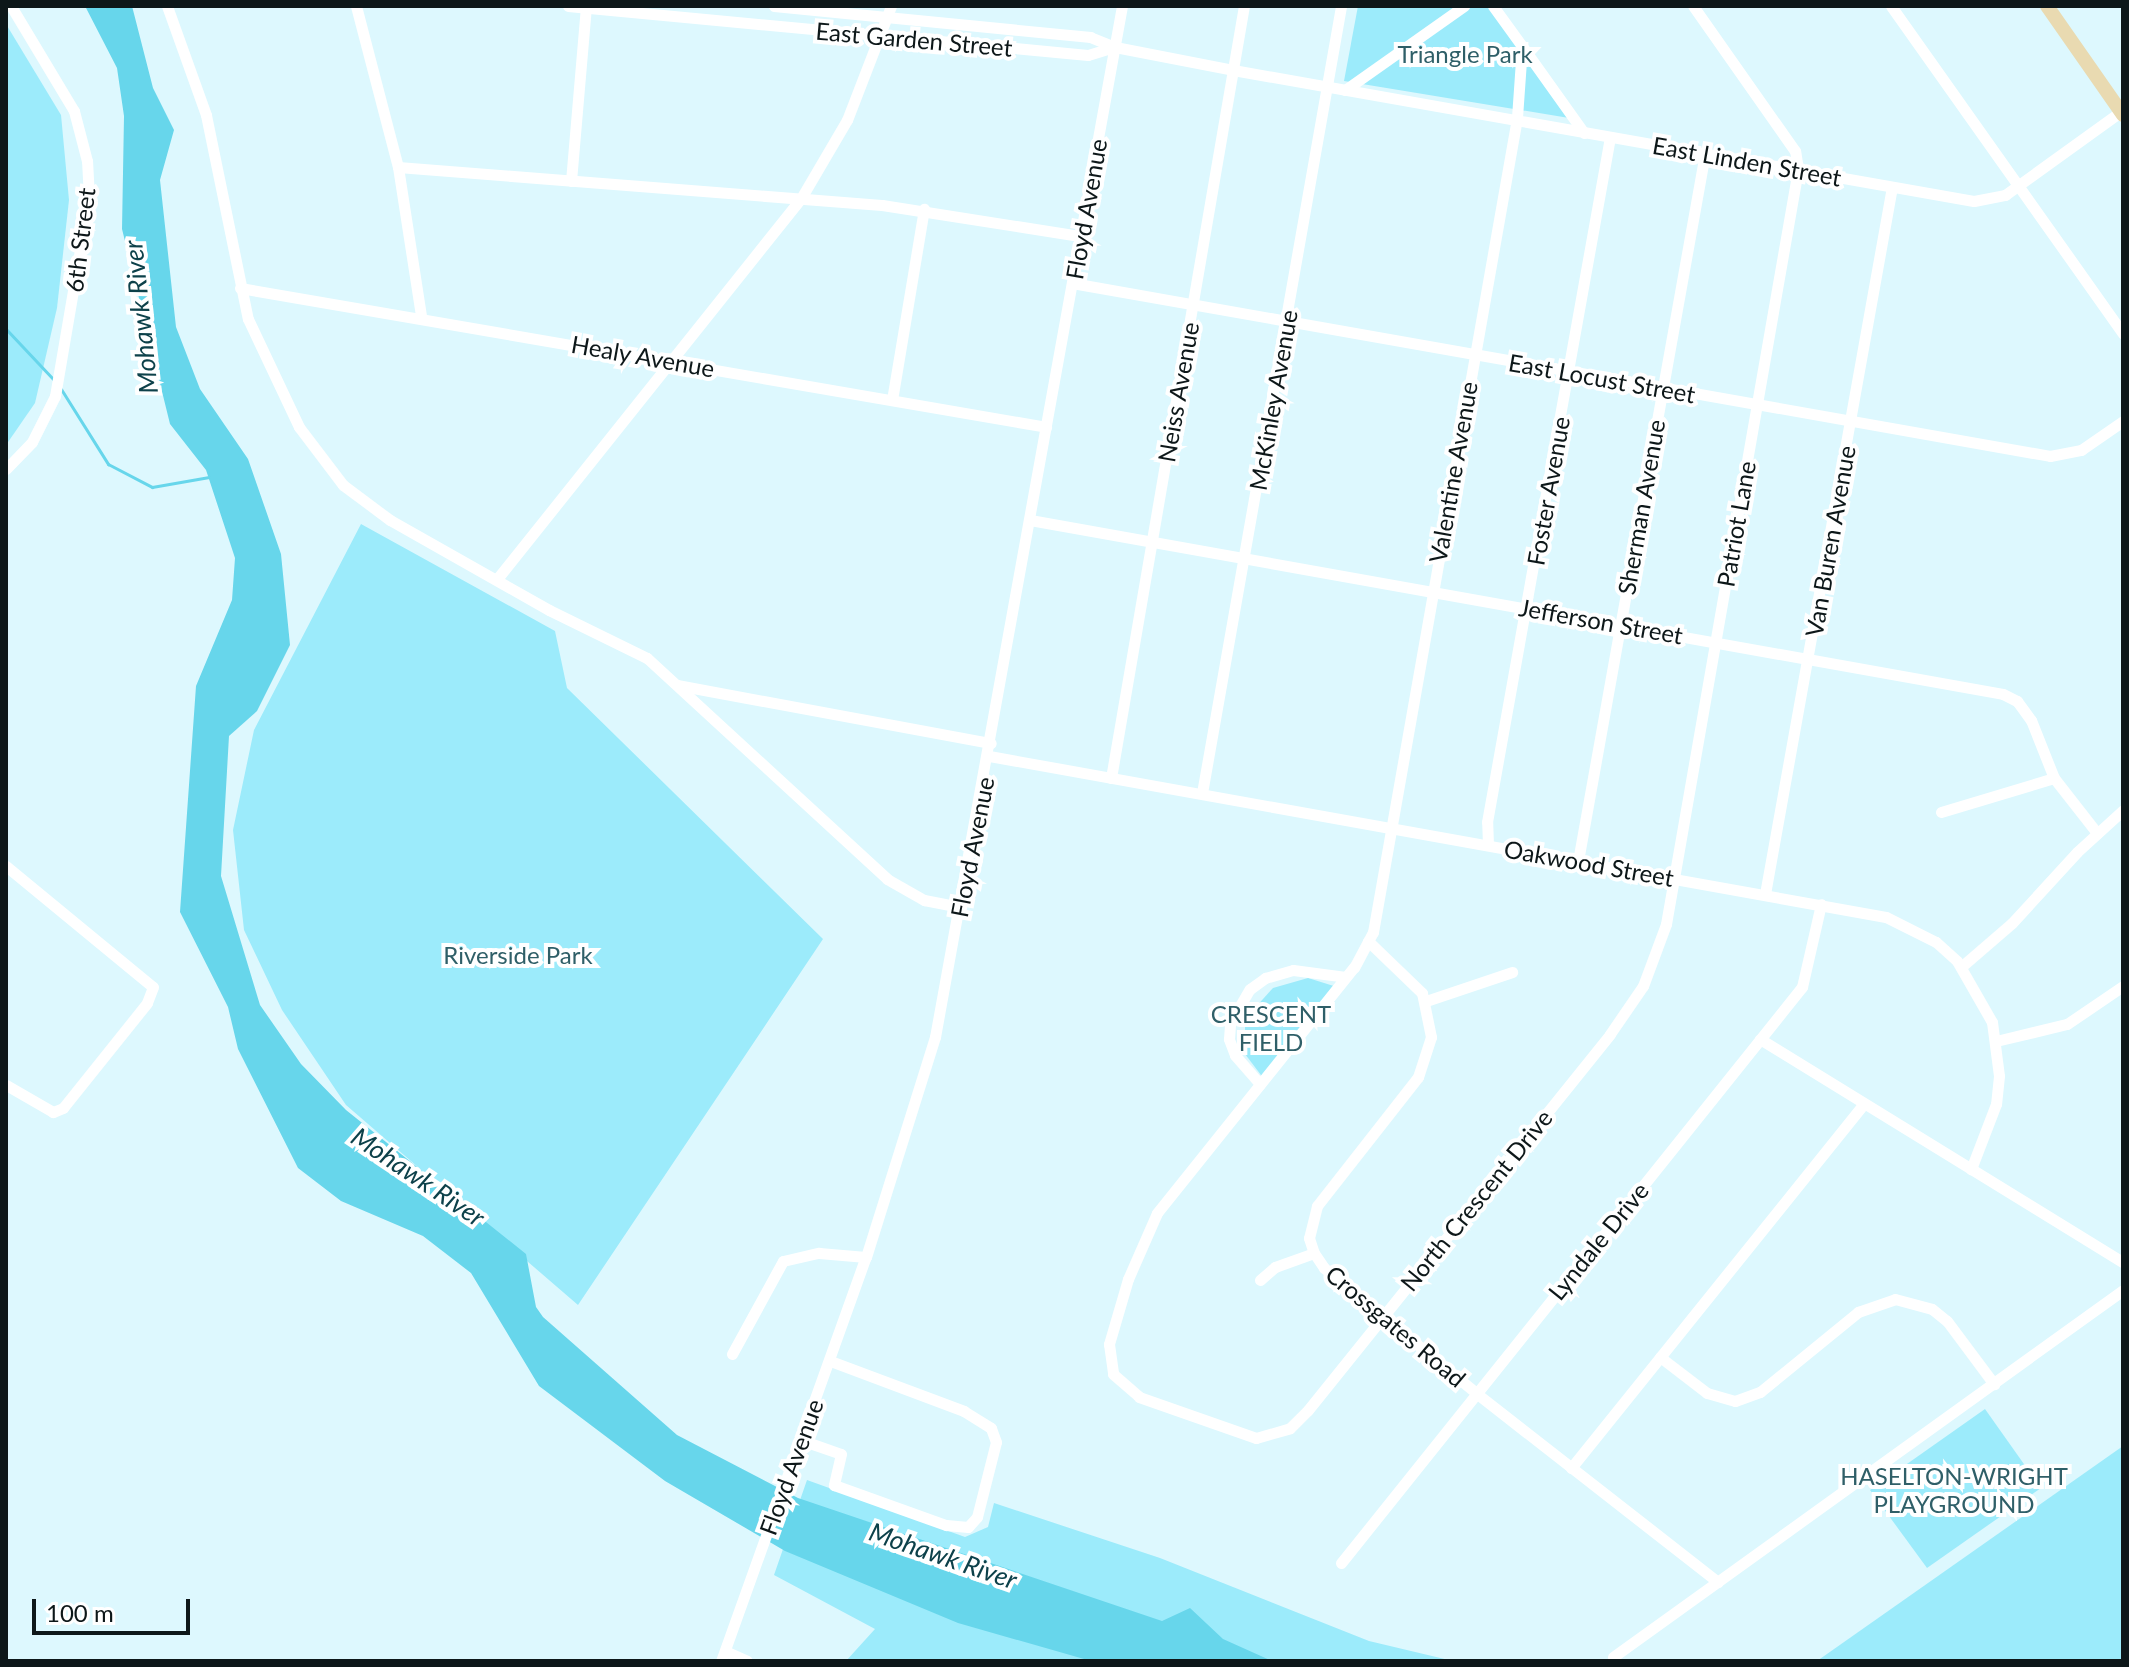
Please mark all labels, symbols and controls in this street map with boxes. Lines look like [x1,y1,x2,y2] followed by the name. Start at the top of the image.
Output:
[814,16,1014,62] street label: East Garden Street
[1397,40,1533,68] park label: Triangle Park
[1650,130,1844,192] street label: East Linden Street
[1059,136,1113,282] street label: Floyd Avenue
[59,186,101,294] street label: 6th Street
[117,239,165,395] water label: Mohawk River
[1243,307,1303,493] street label: McKinley Avenue
[1151,319,1205,465] street label: Neiss Avenue
[569,329,717,383] street label: Healy Avenue
[1506,347,1698,409] street label: East Locust Street
[1423,379,1483,565] street label: Valentine Avenue
[1521,414,1575,568] street label: Foster Avenue
[1611,417,1671,597] street label: Sherman Avenue
[1799,443,1861,639] street label: Van Buren Avenue
[1711,459,1761,589] street label: Patriot Lane
[1517,592,1685,650] street label: Jefferson Street
[944,774,1000,920] street label: Floyd Avenue
[1502,834,1676,892] street label: Oakwood Street
[443,941,593,969] park label: Riverside Park
[1211,1000,1331,1056] park label: CRESCENT FIELD
[1394,1104,1558,1296] street label: North Crescent Drive
[345,1121,491,1233] water label: Mohawk River
[1542,1176,1654,1306] street label: Lyndale Drive
[1320,1259,1472,1393] street label: Crossgates Road
[753,1395,829,1539] street label: Floyd Avenue
[1840,1462,2068,1518] park label: HASELTON-WRIGHT PLAYGROUND
[865,1516,1021,1596] water label: Mohawk River
[36,1583,194,1633] scale bar
[46,1598,114,1627] text: 100 m

